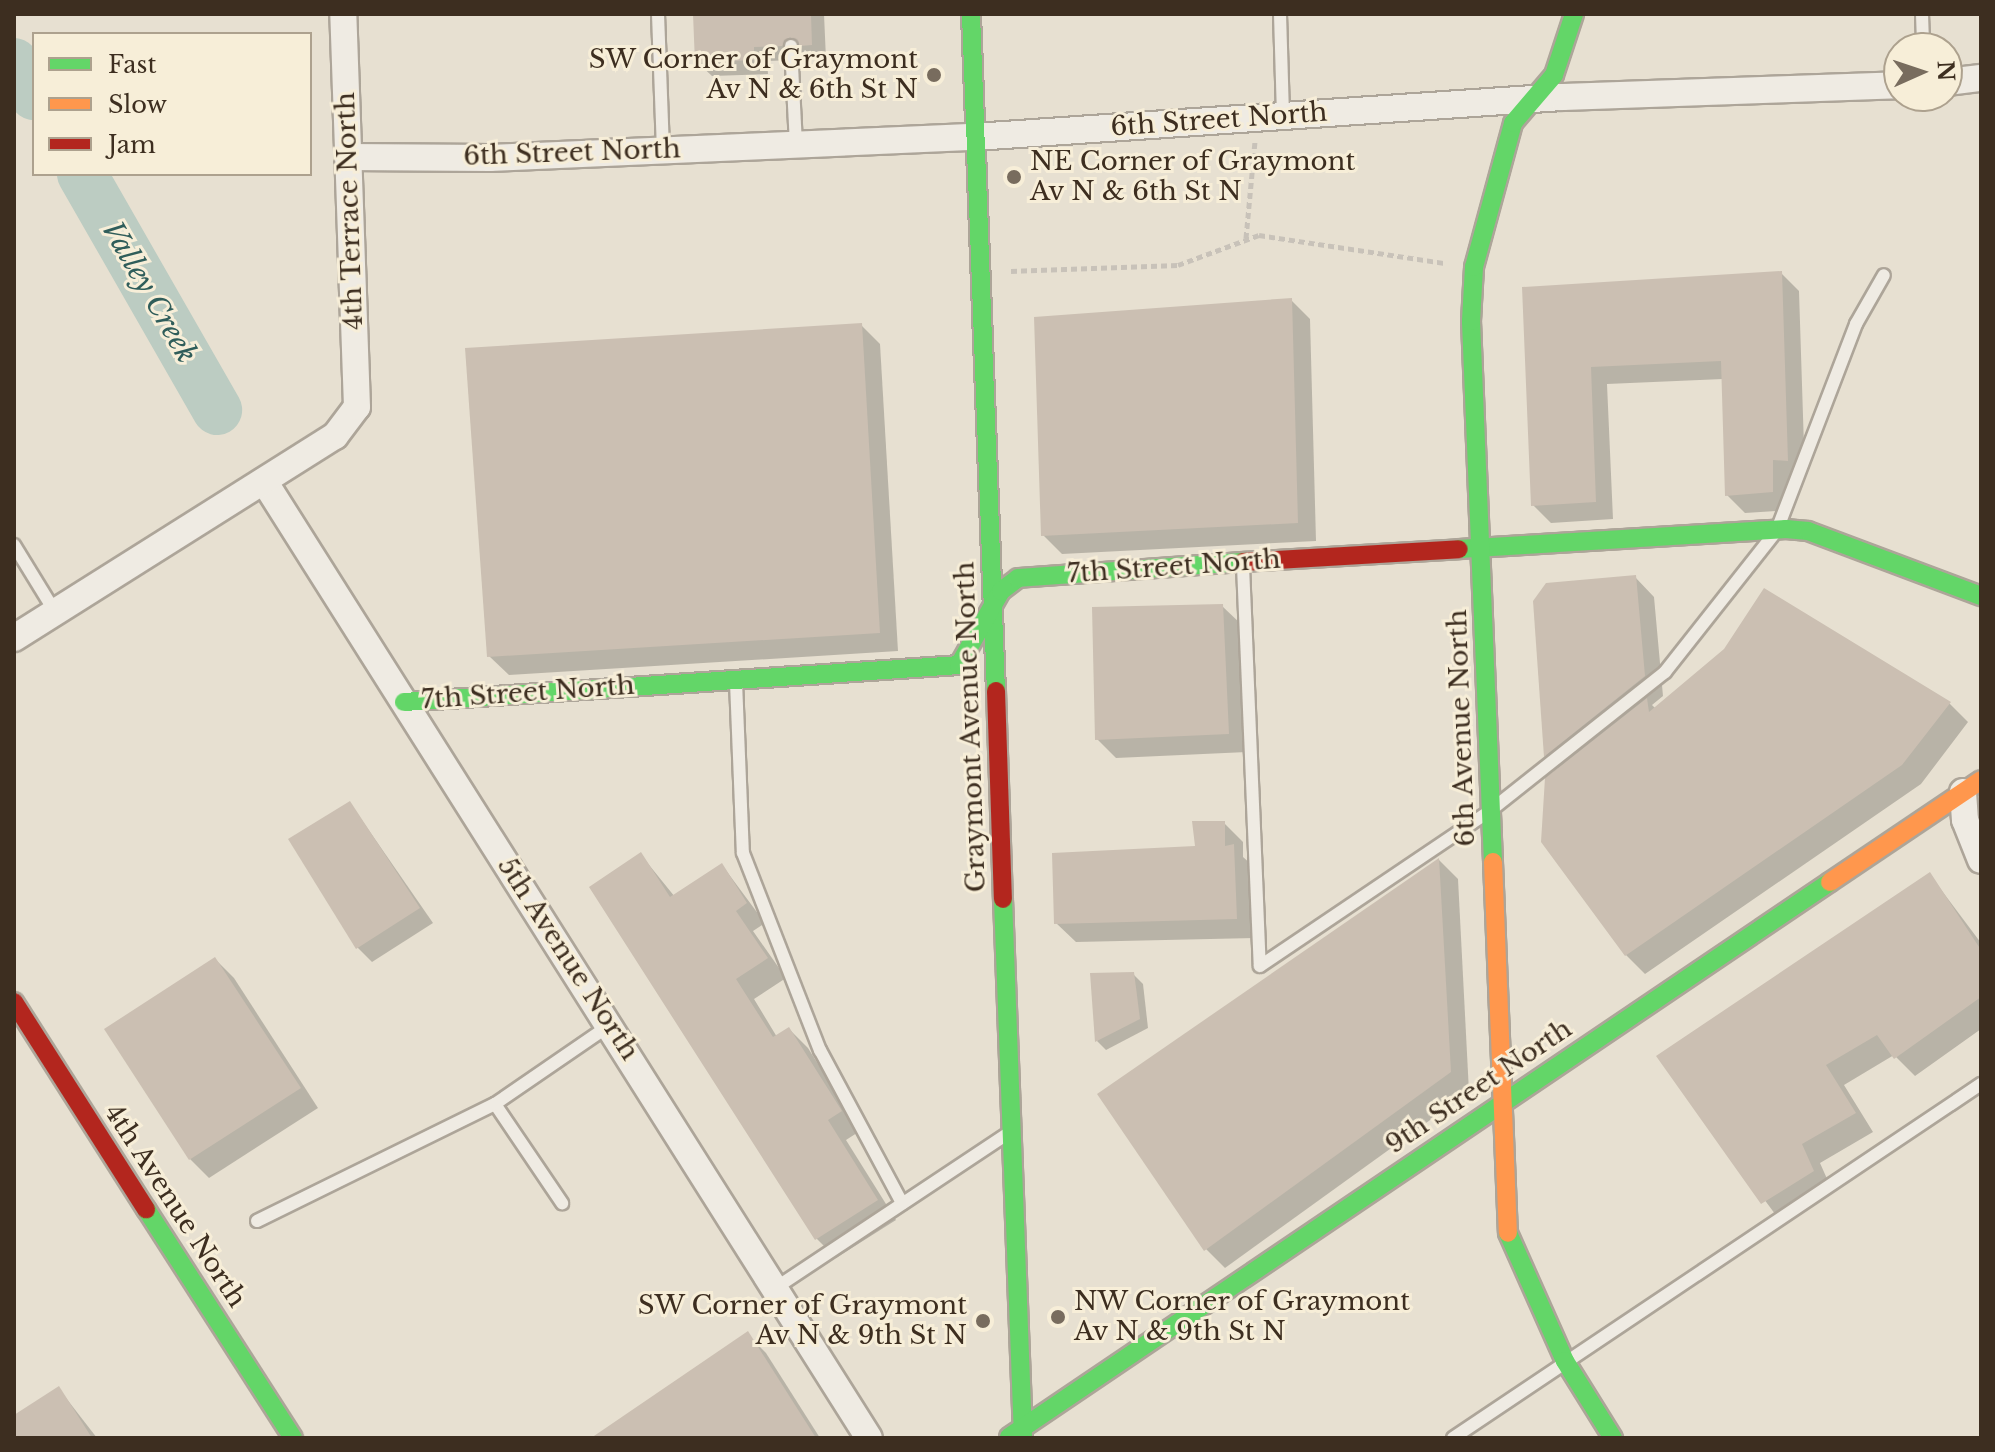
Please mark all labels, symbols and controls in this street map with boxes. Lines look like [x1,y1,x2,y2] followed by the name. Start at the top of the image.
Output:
[32,32,312,176] legend
[1883,32,1963,112] north arrow
[587,44,918,106] place label: SW Corner of Graymont Av N & 6th St N
[108,50,156,79] text: Fast
[1931,60,1959,82] text: N
[925,66,943,84] marker: SW Corner of Graymont Av N & 6th St N
[108,90,167,119] text: Slow
[330,91,370,331] street label: 4th Terrace North
[1110,97,1328,143] street label: 6th Street North
[108,130,156,159] text: Jam
[463,134,681,172] street label: 6th Street North
[1030,146,1356,208] place label: NE Corner of Graymont Av N & 6th St N
[1005,168,1023,186] marker: NE Corner of Graymont Av N & 6th St N
[95,215,203,369] water label: Valley Creek
[1066,544,1282,590] street label: 7th Street North
[950,561,992,893] street label: Graymont Avenue North
[1442,608,1482,848] street label: 6th Avenue North
[420,670,636,716] street label: 7th Street North
[491,851,645,1067] street label: 5th Avenue North
[1380,1013,1578,1161] street label: 9th Street North
[97,1098,253,1314] street label: 4th Avenue North
[1074,1286,1412,1348] place label: NW Corner of Graymont Av N & 9th St N
[636,1290,967,1352] place label: SW Corner of Graymont Av N & 9th St N
[1049,1308,1067,1326] marker: NW Corner of Graymont Av N & 9th St N
[974,1312,992,1330] marker: SW Corner of Graymont Av N & 9th St N

